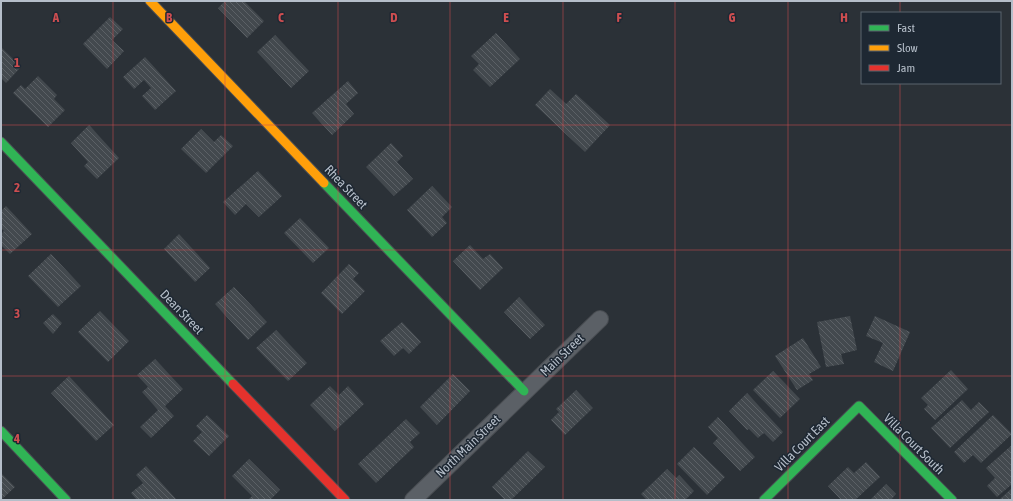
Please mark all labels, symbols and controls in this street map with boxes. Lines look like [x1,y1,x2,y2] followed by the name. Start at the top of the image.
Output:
[52,10,60,25] text: A
[166,10,173,25] text: B
[278,10,284,25] text: C
[390,10,398,25] text: D
[503,10,509,25] text: E
[616,10,622,25] text: F
[729,10,736,25] text: G
[840,10,848,25] text: H
[861,12,1001,84] legend
[897,21,915,35] text: Fast
[897,41,918,55] text: Slow
[14,55,20,70] text: 1
[897,61,915,75] text: Jam
[321,162,371,212] street label: Rhea Street
[14,180,20,195] text: 2
[157,287,207,337] street label: Dean Street
[14,306,20,321] text: 3
[537,331,587,379] street label: Main Street
[433,411,503,480] street label: North Main Street
[881,411,947,477] street label: Villa Court South
[771,413,833,475] street label: Villa Court East
[13,431,20,446] text: 4

